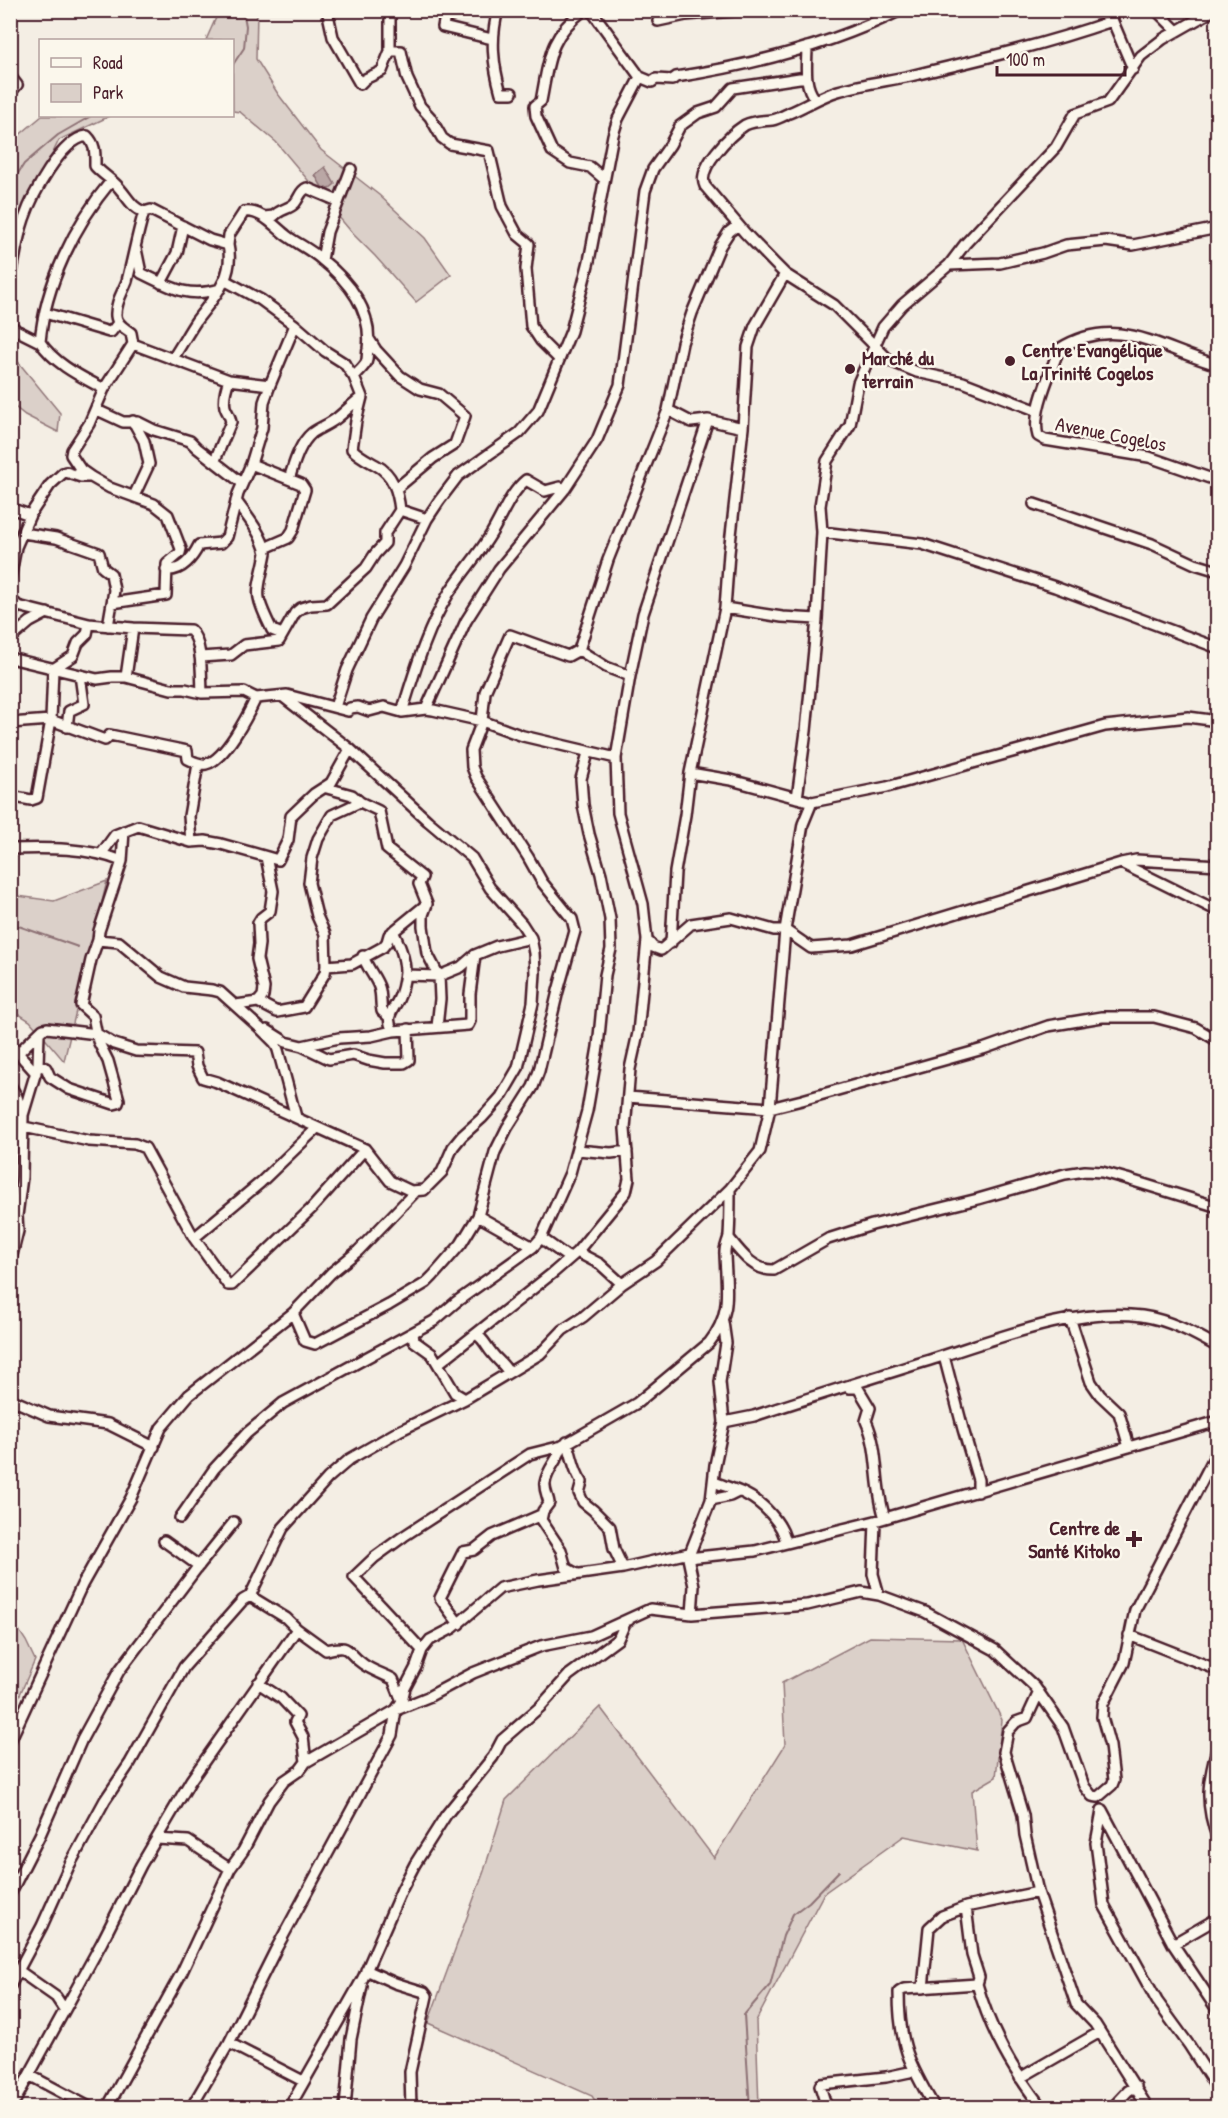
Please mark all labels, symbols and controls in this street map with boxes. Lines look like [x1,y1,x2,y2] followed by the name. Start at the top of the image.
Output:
[39,39,234,117] legend
[997,39,1124,77] scale bar
[1006,47,1045,72] text: 100 m
[93,50,123,75] text: Road
[93,80,124,105] text: Park
[1022,336,1163,387] place label: Centre Evangélique La Trinité Cogelos
[861,344,935,394] place label: Marché du terrain
[1003,354,1017,368] marker: Centre Evangélique La Trinité Cogelos
[843,362,857,376] marker: Marché du terrain
[1053,410,1169,458] street label: Avenue Cogelos
[1028,1514,1120,1564] place label: Centre de Santé Kitoko
[1125,1530,1143,1548] marker: Centre de Santé Kitoko

